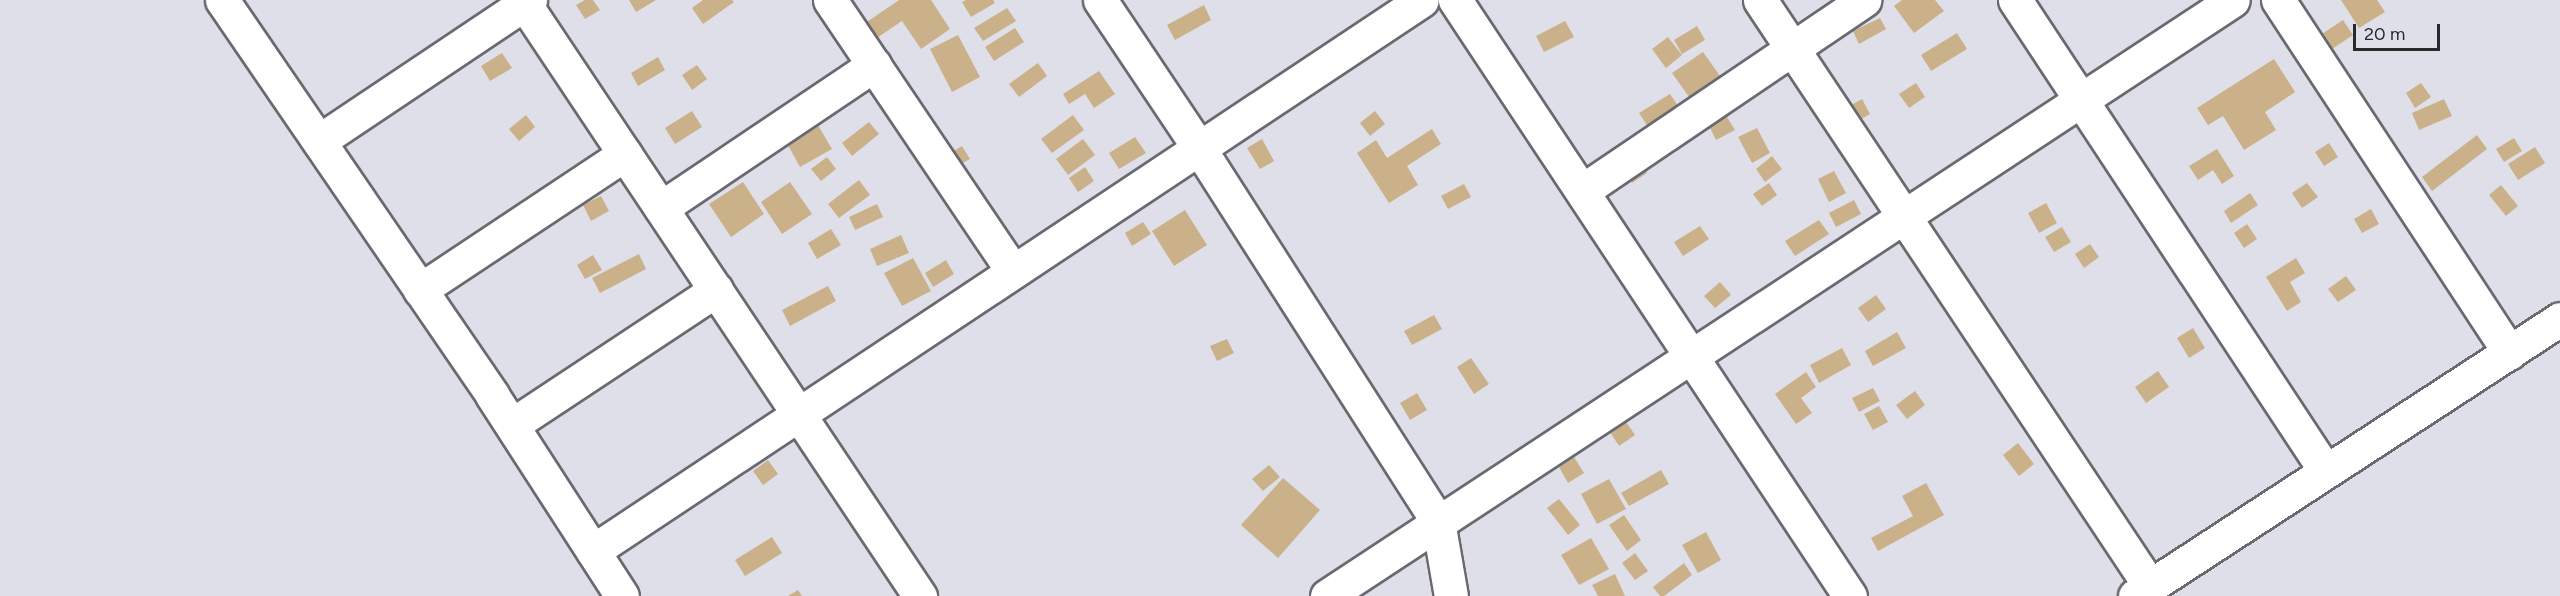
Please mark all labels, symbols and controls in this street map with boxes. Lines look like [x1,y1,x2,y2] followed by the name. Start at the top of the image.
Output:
[2356,12,2443,50] scale bar
[2364,23,2405,45] text: 20 m

